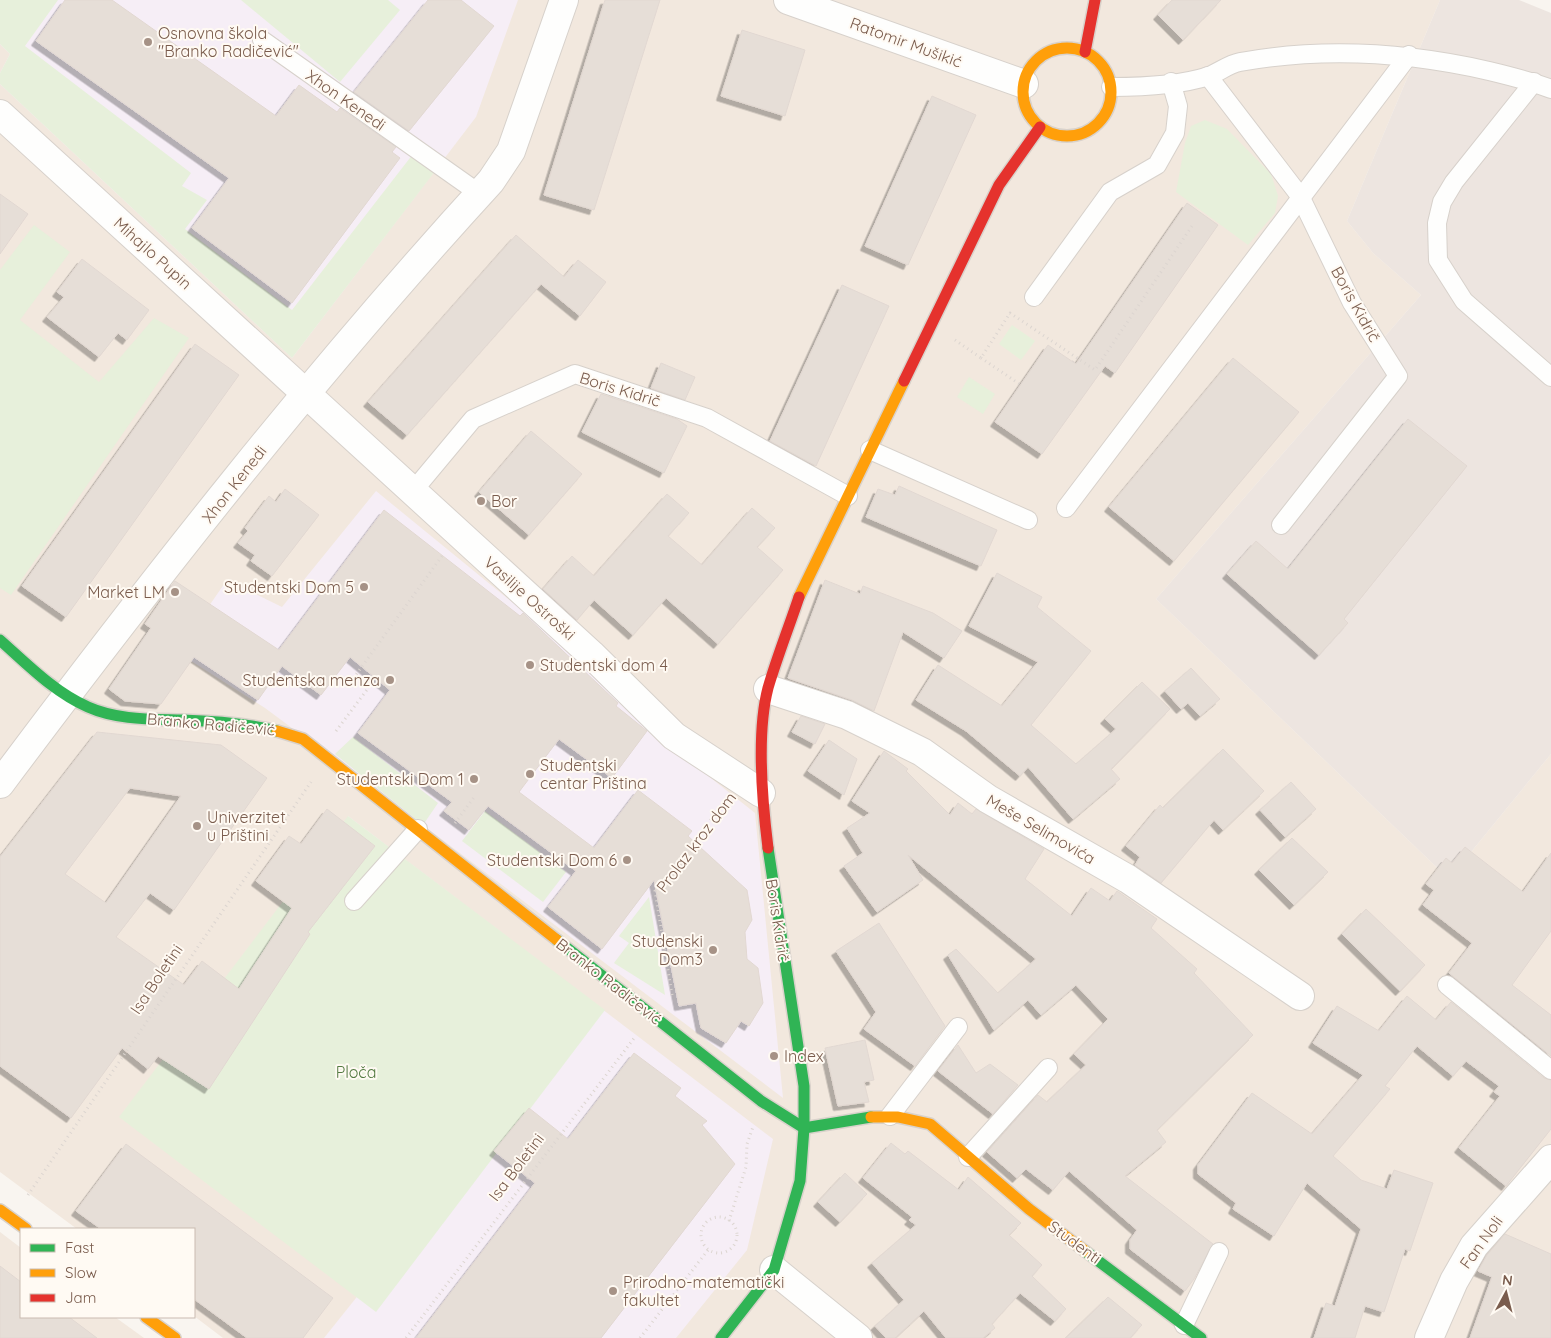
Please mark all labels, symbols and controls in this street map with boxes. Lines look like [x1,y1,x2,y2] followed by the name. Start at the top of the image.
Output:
[847,12,965,72] street label: Ratomir Mušikić
[158,23,299,61] place label: Osnovna škola "Branko Radičević"
[142,36,154,48] marker: Osnovna škola "Branko Radičević"
[302,65,390,135] street label: Xhon Kenedi
[110,213,196,293] street label: Mihajlo Pupin
[1327,263,1385,345] street label: Boris Kidrič
[577,367,663,411] street label: Boris Kidrič
[197,441,271,527] street label: Xhon Kenedi
[491,491,517,511] place label: Bor
[475,495,487,507] marker: Bor
[480,552,580,644] street label: Vasilije Ostroški
[224,577,354,597] place label: Studentski Dom 5
[358,581,370,593] marker: Studentski Dom 5
[87,582,165,602] place label: Market LM
[169,586,181,598] marker: Market LM
[540,655,668,675] place label: Studentski dom 4
[524,659,536,671] marker: Studentski dom 4
[242,670,380,690] place label: Studentska menza
[384,674,396,686] marker: Studentska menza
[146,708,276,740] street label: Branko Radičević
[540,755,647,793] place label: Studentski centar Priština
[524,768,536,780] marker: Studentski centar Priština
[337,769,464,789] place label: Studentski Dom 1
[468,773,480,785] marker: Studentski Dom 1
[652,788,740,896] street label: Prolaz kroz dom
[983,790,1099,868] street label: Meše Selimovića
[207,807,286,845] place label: Univerzitet u Prištini
[191,820,203,832] marker: Univerzitet u Prištini
[487,850,617,870] place label: Studentski Dom 6
[621,854,633,866] marker: Studentski Dom 6
[762,877,794,963] street label: Boris Kidrič
[632,931,703,969] place label: Studenski Dom3
[552,934,666,1028] street label: Branko Radičević
[125,940,187,1018] street label: Isa Boletini
[707,944,719,956] marker: Studenski Dom3
[784,1046,824,1066] place label: Index
[768,1050,780,1062] marker: Index
[336,1062,376,1082] park label: Ploča
[484,1129,548,1205] street label: Isa Boletini
[1455,1212,1507,1272] street label: Fan Noli
[1045,1216,1105,1268] street label: Studenti
[20,1228,195,1318] legend
[65,1238,94,1257] text: Fast
[65,1263,97,1282] text: Slow
[1481,1268,1531,1318] north arrow
[1501,1271,1514,1290] text: N
[623,1272,785,1310] place label: Prirodno-matematički fakultet
[607,1285,619,1297] marker: Prirodno-matematički fakultet
[65,1288,96,1307] text: Jam

